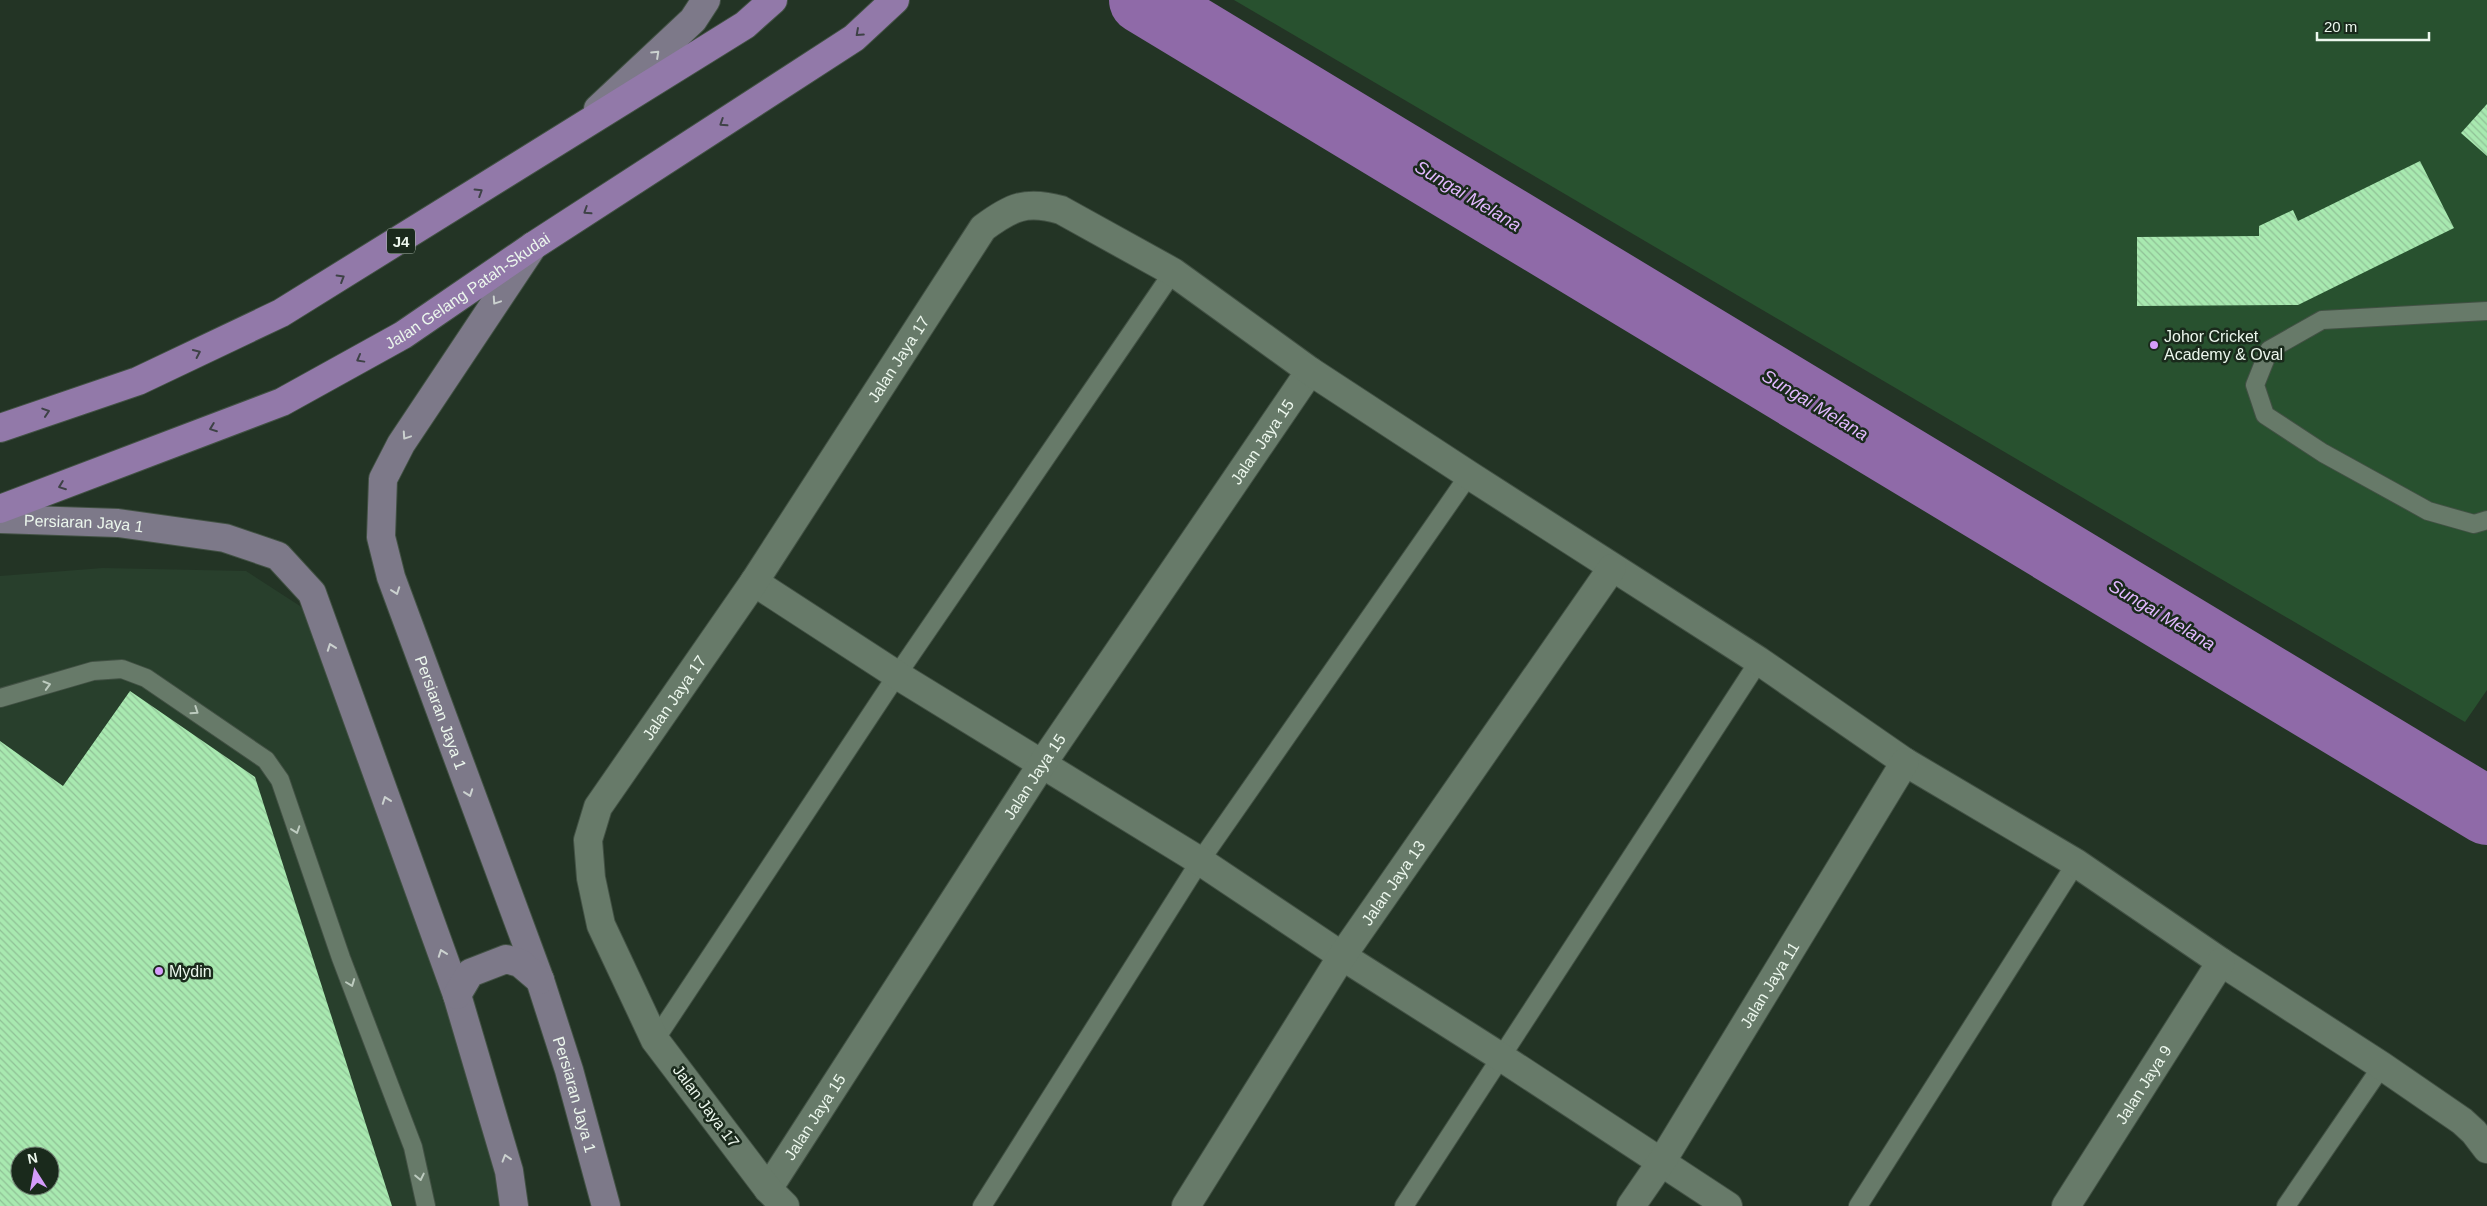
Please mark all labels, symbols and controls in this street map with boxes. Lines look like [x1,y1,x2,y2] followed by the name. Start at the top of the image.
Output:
[2317,10,2430,42] scale bar
[2324,18,2357,35] text: 20 m
[855,27,864,36] one-way arrow
[651,51,660,60] one-way arrow
[720,116,729,126] one-way arrow
[1411,157,1525,235] water label: Sungai Melana
[474,188,483,198] one-way arrow
[583,205,593,214] one-way arrow
[387,228,415,254] road number: J4
[382,229,553,352] street label: Jalan Gelang Patah-Skudai
[336,274,345,284] one-way arrow
[493,296,502,305] one-way arrow
[864,313,932,405] street label: Jalan Jaya 17
[2164,328,2283,363] place label: Johor Cricket Academy & Oval
[2148,339,2160,351] marker: Johor Cricket Academy & Oval
[192,349,201,359] one-way arrow
[356,352,365,362] one-way arrow
[1758,366,1872,444] water label: Sungai Melana
[1227,396,1297,487] street label: Jalan Jaya 15
[42,408,50,418] one-way arrow
[210,422,218,432] one-way arrow
[402,431,412,440] one-way arrow
[58,480,66,490] one-way arrow
[24,511,145,535] street label: Persiaran Jaya 1
[2105,576,2219,654] water label: Sungai Melana
[390,586,400,595] one-way arrow
[327,643,337,652] one-way arrow
[639,652,709,743] street label: Jalan Jaya 17
[412,653,470,772] street label: Persiaran Jaya 1
[42,680,50,690] one-way arrow
[190,705,199,714] one-way arrow
[1000,730,1069,822] street label: Jalan Jaya 15
[463,788,473,797] one-way arrow
[382,796,392,805] one-way arrow
[290,825,300,833] one-way arrow
[1358,837,1428,928] street label: Jalan Jaya 13
[1737,939,1802,1031] street label: Jalan Jaya 11
[437,949,447,958] one-way arrow
[169,963,212,980] place label: Mydin
[153,965,165,977] marker: Mydin
[344,978,355,987] one-way arrow
[550,1034,600,1155] street label: Persiaran Jaya 1
[2112,1042,2175,1127] street label: Jalan Jaya 9
[670,1061,743,1151] street label: Jalan Jaya 17
[781,1071,849,1163] street label: Jalan Jaya 15
[10,1146,60,1196] north arrow
[26,1149,39,1167] text: N
[501,1154,511,1163] one-way arrow
[414,1172,424,1181] one-way arrow

